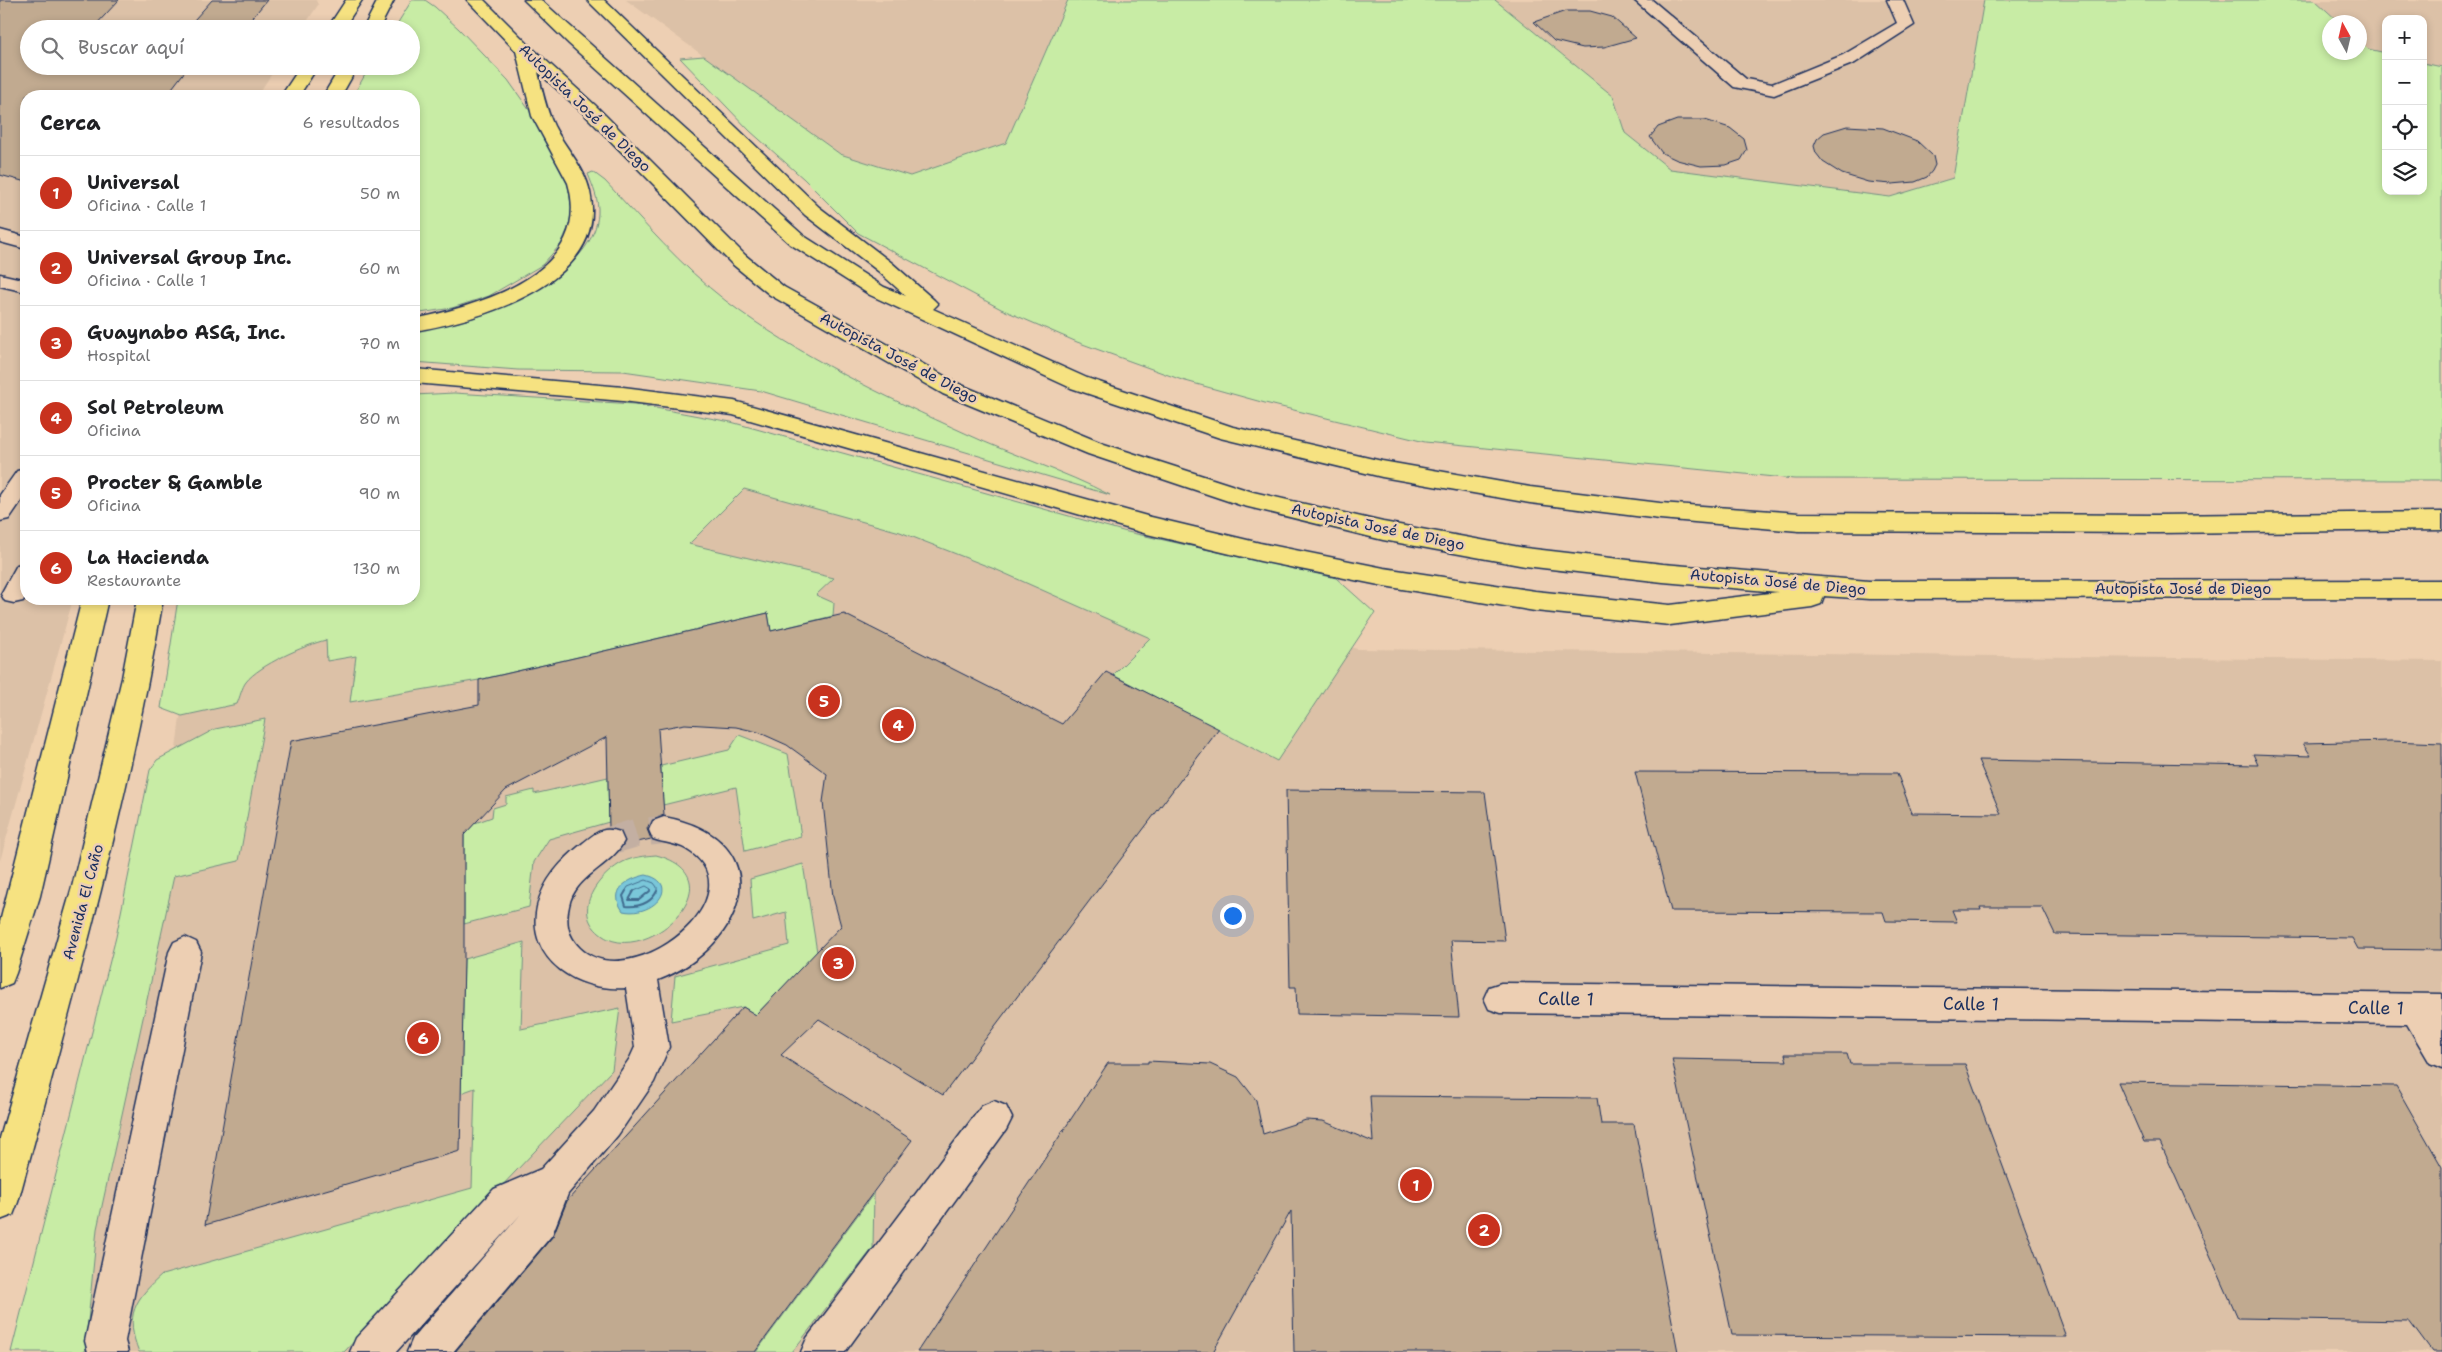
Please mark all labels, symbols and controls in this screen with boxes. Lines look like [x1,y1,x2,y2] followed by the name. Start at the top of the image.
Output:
[2322,15,2367,60] north arrow
[2382,15,2427,195] map controls
[2382,15,2427,60] button: +
[20,20,420,75] search box
[38,34,66,62] icon: search
[78,35,184,60] text: Buscar aquí
[515,39,655,177] street label: Autopista José de Diego
[2382,60,2427,105] button: −
[2382,105,2427,150] button: locate
[40,109,101,137] text: Cerca
[302,112,400,133] text: 6 resultados
[2382,150,2427,195] button: layers
[87,170,180,195] text: Universal
[52,183,60,204] text: 1
[360,183,400,204] text: 50 m
[87,195,206,216] text: Oficina · Calle 1
[87,245,292,270] text: Universal Group Inc.
[50,258,62,279] text: 2
[359,258,400,279] text: 60 m
[87,270,206,291] text: Oficina · Calle 1
[816,308,982,408] street label: Autopista José de Diego
[87,320,286,345] text: Guaynabo ASG, Inc.
[50,333,62,354] text: 3
[359,333,400,354] text: 70 m
[87,345,150,366] text: Hospital
[87,395,224,420] text: Sol Petroleum
[50,408,62,429] text: 4
[359,408,400,429] text: 80 m
[87,420,141,441] text: Oficina
[87,470,263,495] text: Procter & Gamble
[51,483,61,504] text: 5
[359,483,400,504] text: 90 m
[87,495,141,516] text: Oficina
[1290,499,1466,555] street label: Autopista José de Diego
[87,545,209,570] text: La Hacienda
[50,558,62,579] text: 6
[353,558,400,579] text: 130 m
[1689,564,1867,600] street label: Autopista José de Diego
[87,570,181,591] text: Restaurante
[2095,579,2271,599] street label: Autopista José de Diego
[808,682,840,720] pin: 5
[882,706,914,744] pin: 4
[58,842,108,962] street label: Avenida El Caño
[1220,903,1246,929] your location
[822,944,854,982] pin: 3
[1538,987,1594,1011] street label: Calle 1
[1943,992,1999,1016] street label: Calle 1
[2348,996,2404,1020] street label: Calle 1
[407,1019,439,1057] pin: 6
[1400,1166,1432,1204] pin: 1
[1468,1211,1500,1249] pin: 2

